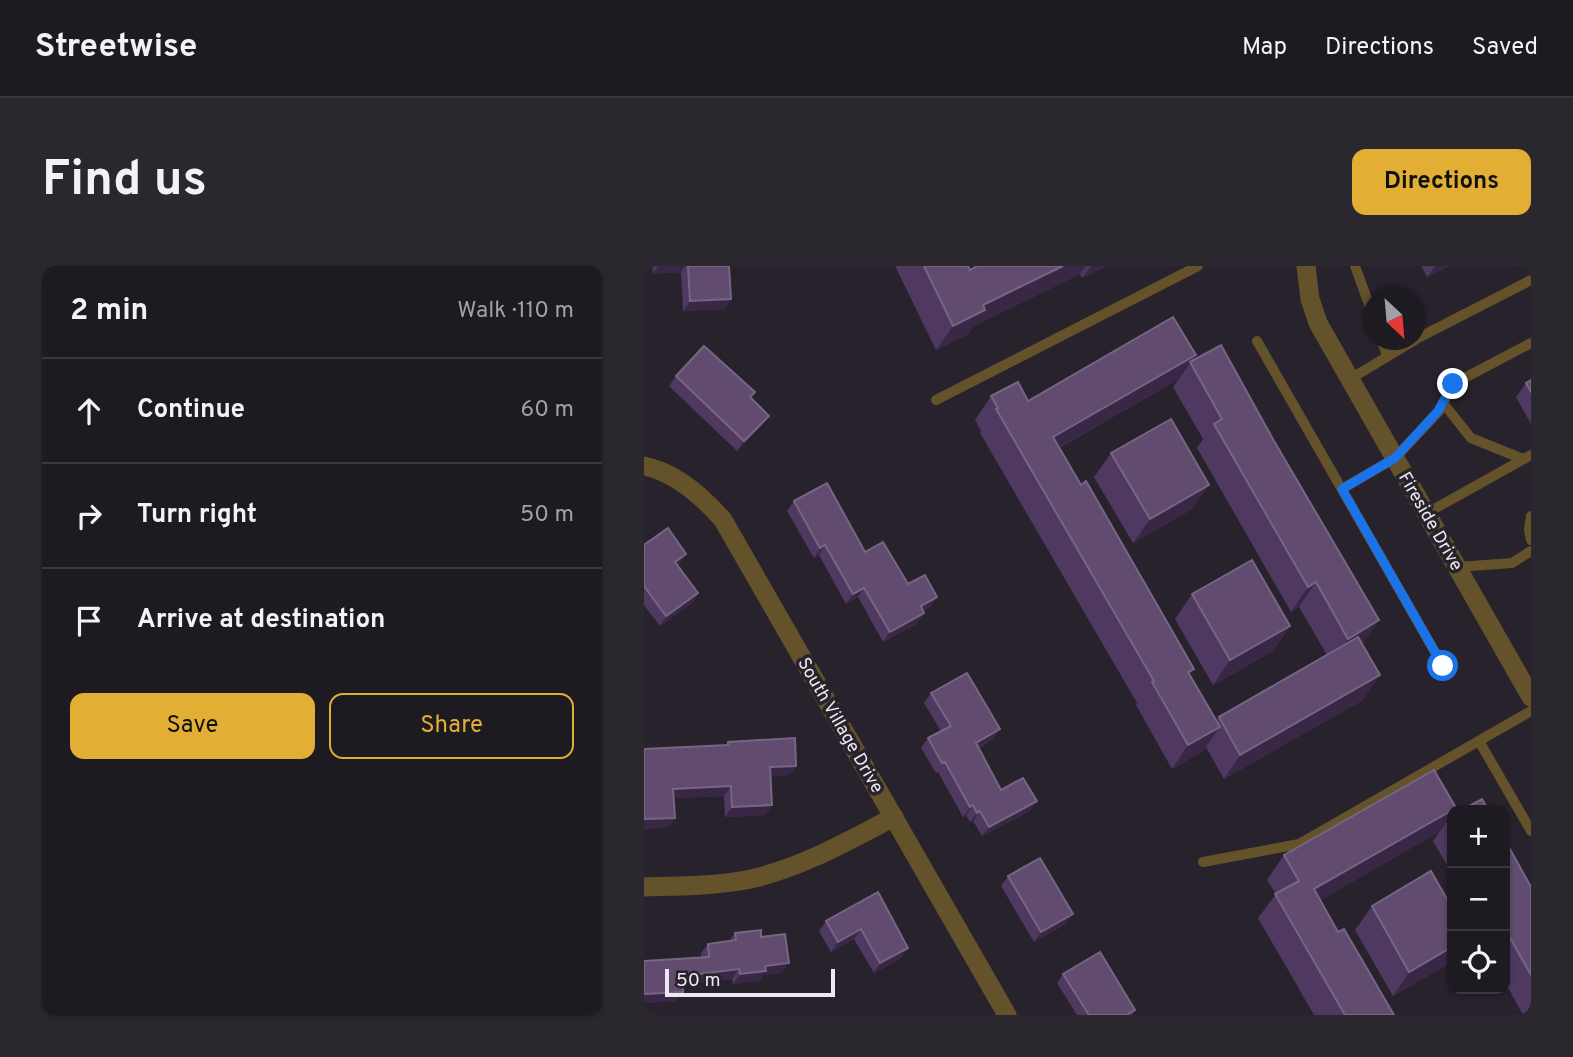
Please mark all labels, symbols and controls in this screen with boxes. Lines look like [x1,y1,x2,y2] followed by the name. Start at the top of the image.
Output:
[35,27,197,69] text: Streetwise
[1242,33,1287,63] text: Map
[1325,33,1434,63] text: Directions
[1472,33,1538,63] text: Saved
[1352,149,1531,215] button: Directions
[42,151,207,213] text: Find us
[1363,287,1426,350] north arrow
[70,293,148,330] text: 2 min
[457,297,574,326] text: Walk · 110 m
[1437,368,1468,399] route end
[70,392,108,430] icon: ahead
[137,394,245,427] text: Continue
[521,396,574,425] text: 60 m
[1392,468,1467,575] street label: Fireside Drive
[70,497,108,535] icon: right
[137,499,257,532] text: Turn right
[520,501,574,530] text: 50 m
[70,602,108,640] icon: arrive
[137,604,385,637] text: Arrive at destination
[1427,650,1458,681] route start
[792,654,888,798] street label: South Village Drive
[70,693,315,759] button: Save
[329,693,574,759] button: Share
[1447,805,1510,994] map controls
[1447,805,1510,868] button: +
[1447,868,1510,931] button: −
[1447,931,1510,994] button: locate
[665,966,835,998] scale bar
[676,969,721,993] text: 50 m

